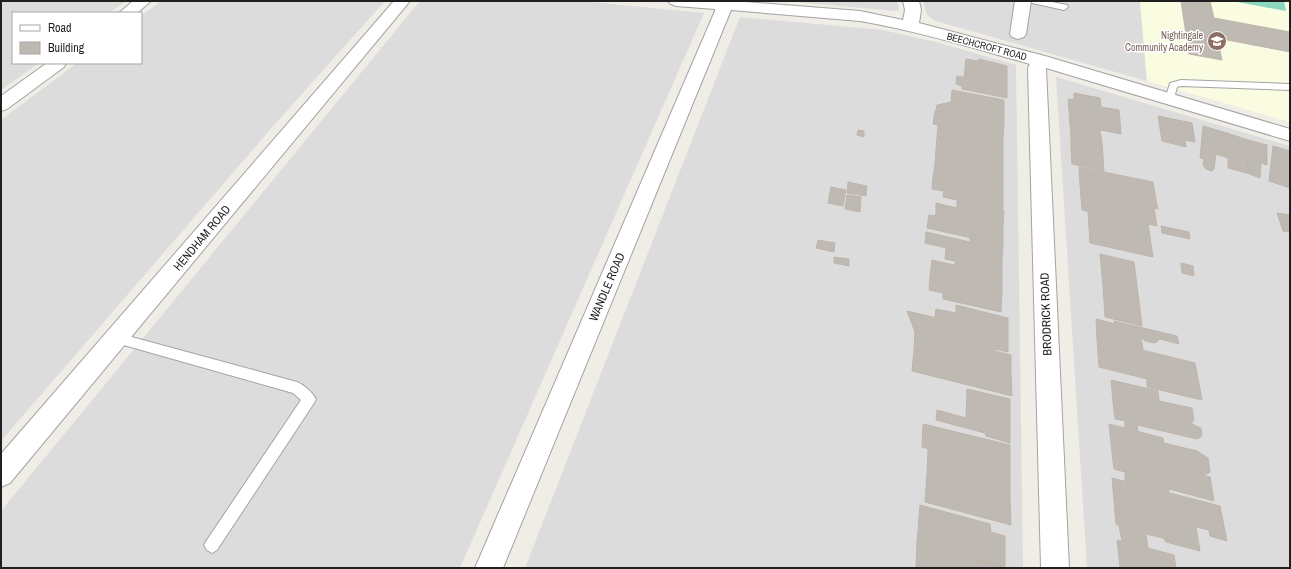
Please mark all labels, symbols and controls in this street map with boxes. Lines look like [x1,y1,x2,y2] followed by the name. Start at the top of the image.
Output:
[12,12,142,64] legend
[48,20,72,36] text: Road
[1125,29,1204,54] place label: Nightingale Community Academy
[945,30,1028,63] street label: BEECHCROFT ROAD
[1206,30,1228,52] school or university icon: Nightingale Community Academy
[48,40,85,56] text: Building
[170,202,234,274] street label: HENDHAM ROAD
[585,250,629,324] street label: WANDLE ROAD
[1037,272,1055,356] street label: BRODRICK ROAD

